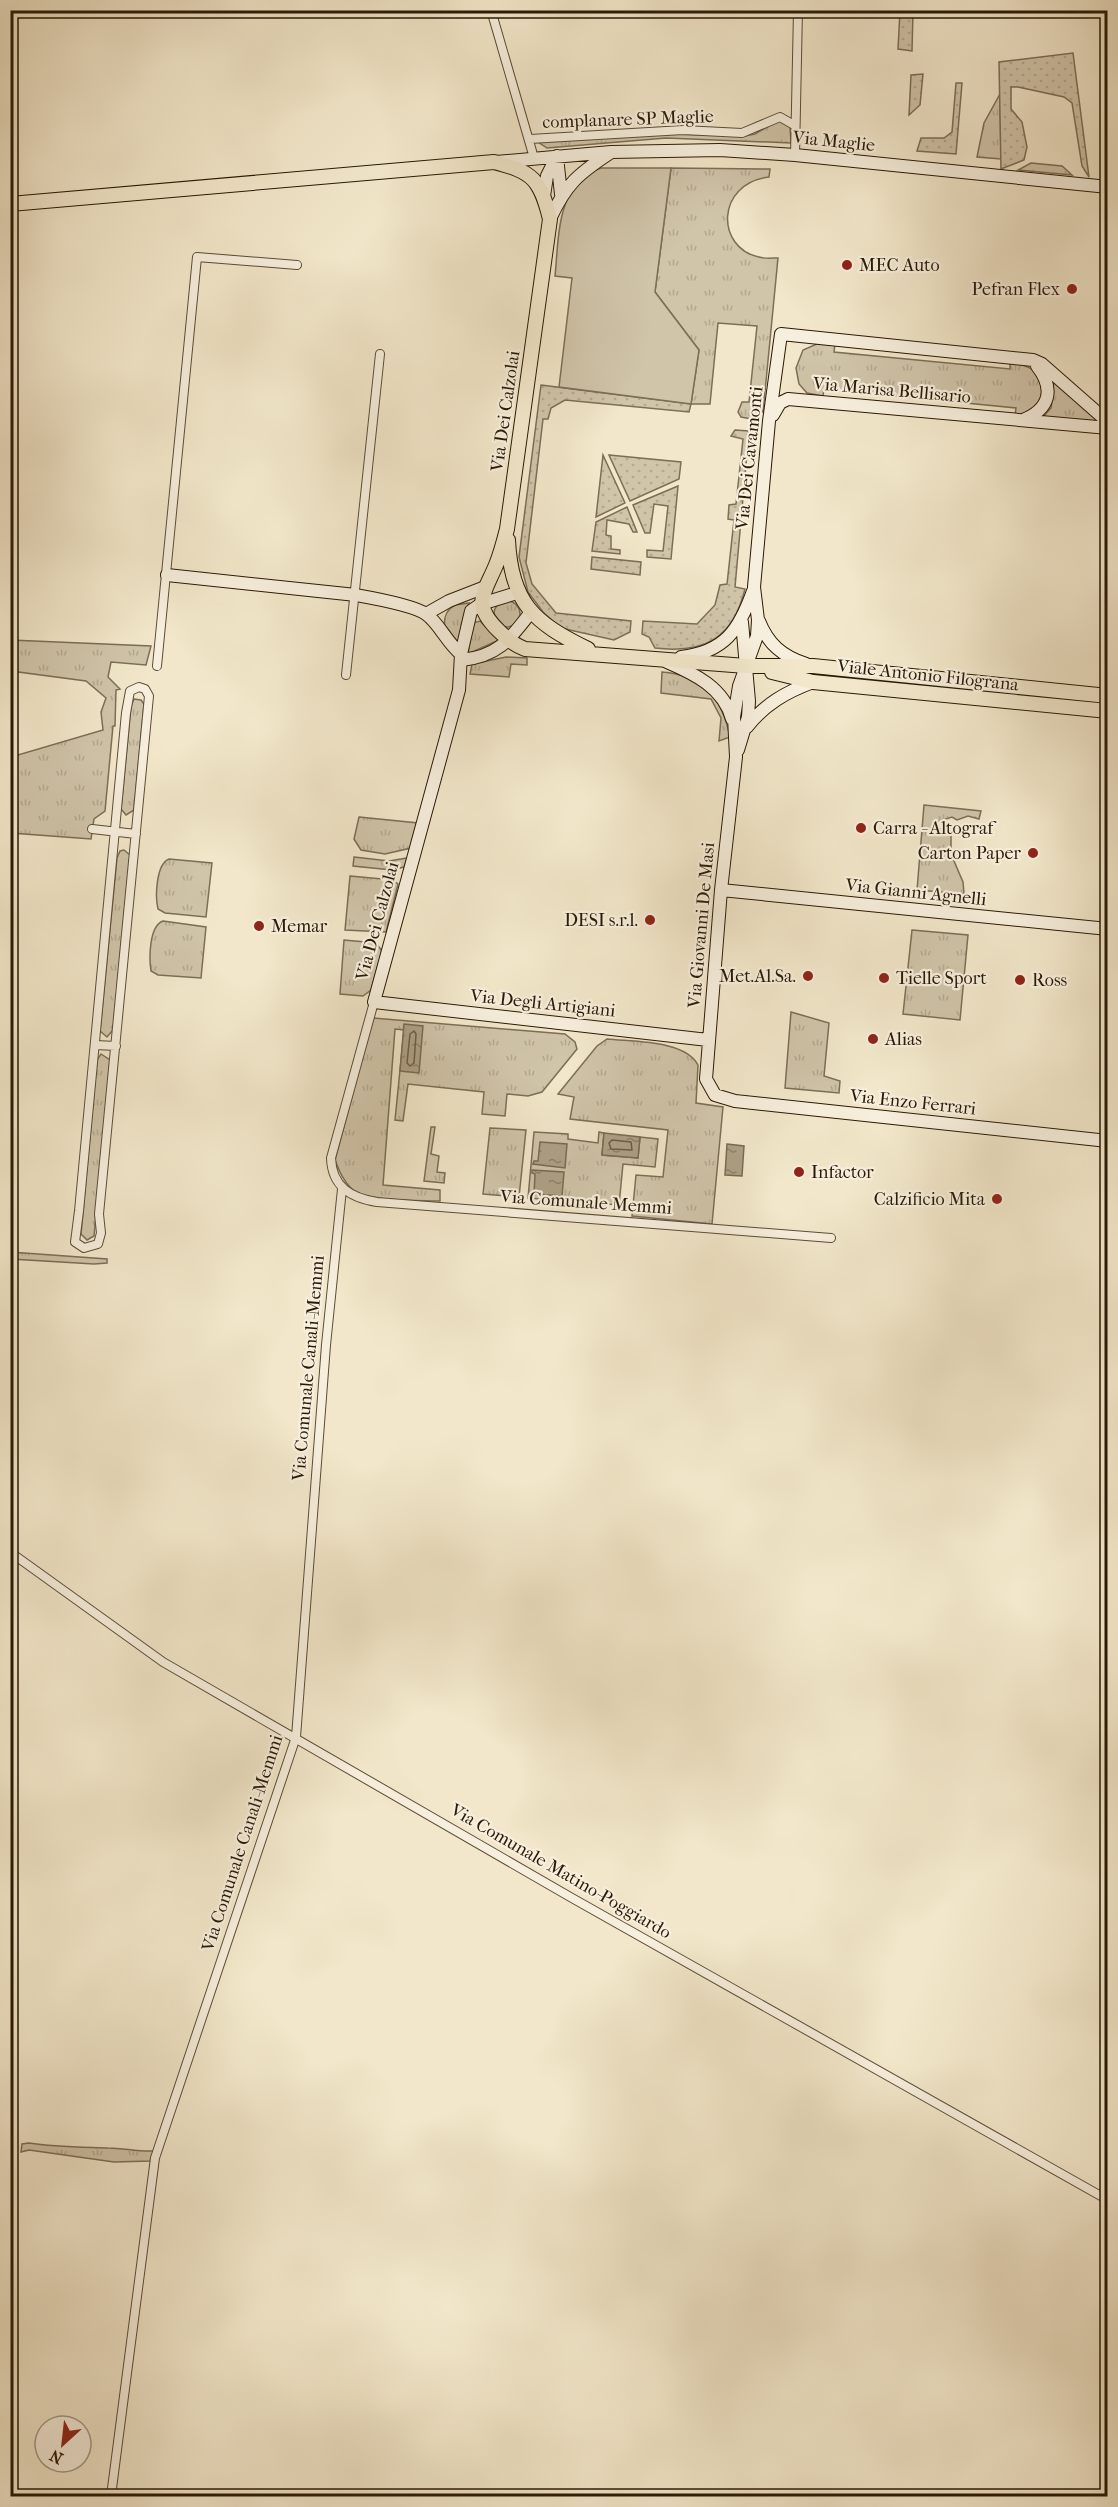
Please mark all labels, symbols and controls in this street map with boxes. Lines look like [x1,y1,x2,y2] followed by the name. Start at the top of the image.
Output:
[542,106,714,133] street label: complanare SP Maglie
[791,127,876,156] street label: Via Maglie
[859,255,940,276] place label: MEC Auto
[840,258,854,272] marker: MEC Auto
[972,279,1061,300] place label: Pefran Flex
[1065,282,1079,296] marker: Pefran Flex
[486,349,524,474] street label: Via Dei Calzolai
[811,373,972,408] street label: Via Marisa Bellisario
[731,385,768,532] street label: Via Dei Cavamonti
[835,655,1020,696] street label: Viale Antonio Filograna
[873,818,997,839] place label: Carra - Altograf
[854,821,868,835] marker: Carra - Altograf
[684,841,719,1010] street label: Via Giovanni De Masi
[918,843,1021,864] place label: Carton Paper
[1026,846,1040,860] marker: Carton Paper
[351,859,404,984] street label: Via Dei Calzolai
[843,875,988,910] street label: Via Gianni Agnelli
[564,910,638,931] place label: DESI s.r.l.
[643,913,657,927] marker: DESI s.r.l.
[271,916,327,937] place label: Memar
[252,919,266,933] marker: Memar
[719,966,796,987] place label: Met.Al.Sa.
[896,968,987,989] place label: Tielle Sport
[801,969,815,983] marker: Met.Al.Sa.
[1032,970,1068,991] place label: Ross
[877,971,891,985] marker: Tielle Sport
[1013,973,1027,987] marker: Ross
[468,985,617,1022] street label: Via Degli Artigiani
[884,1029,922,1050] place label: Alias
[866,1032,880,1046] marker: Alias
[848,1085,978,1120] street label: Via Enzo Ferrari
[811,1162,874,1183] place label: Infactor
[792,1165,806,1179] marker: Infactor
[498,1186,673,1219] street label: Via Comunale Memmi
[874,1189,986,1210] place label: Calzificio Mita
[990,1192,1004,1206] marker: Calzificio Mita
[288,1254,329,1483] street label: Via Comunale Canali-Memmi
[197,1732,288,1955] street label: Via Comunale Canali-Memmi
[446,1799,675,1943] street label: Via Comunale Matino-Poggiardo
[33,2414,93,2474] north arrow
[46,2445,66,2468] text: N

